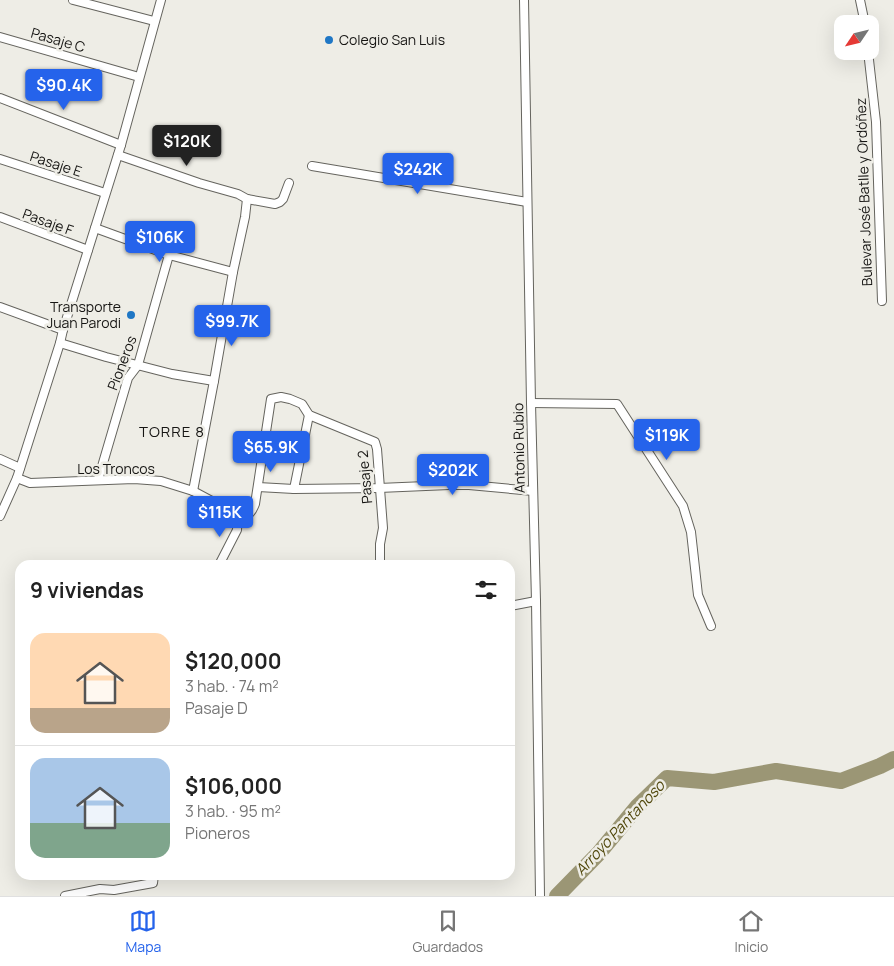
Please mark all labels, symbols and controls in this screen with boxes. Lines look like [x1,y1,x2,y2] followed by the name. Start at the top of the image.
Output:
[834,15,879,60] north arrow
[834,15,879,60] map controls
[29,23,87,56] street label: Pasaje C
[339,30,445,49] place label: Colegio San Luis
[323,34,335,46] marker: Colegio San Luis
[23,68,105,111] pin: $90.4K
[36,74,92,96] text: $90.4K
[851,97,876,287] street label: Bulevar José Batlle y Ordóñez
[152,124,222,167] pin: $120K
[163,130,211,152] text: $120K
[28,146,85,181] street label: Pasaje E
[383,152,453,195] pin: $242K
[394,158,442,180] text: $242K
[20,204,76,239] street label: Pasaje F
[125,220,195,263] pin: $106K
[136,226,184,248] text: $106K
[47,297,121,332] place label: Transporte Juan Parodi
[191,304,273,347] pin: $99.7K
[125,309,137,321] marker: Transporte Juan Parodi
[205,310,259,332] text: $99.7K
[102,333,141,393] street label: Pioneros
[508,403,529,493] street label: Antonio Rubio
[632,418,702,461] pin: $119K
[139,421,205,442] district label: TORRE 8
[645,424,689,446] text: $119K
[230,430,312,473] pin: $65.9K
[244,436,298,458] text: $65.9K
[353,450,376,505] street label: Pasaje 2
[418,454,488,496] pin: $202K
[77,459,155,478] street label: Los Troncos
[428,459,478,481] text: $202K
[185,496,255,538] pin: $115K
[198,501,242,523] text: $115K
[30,576,144,604] text: 9 viviendas
[472,576,500,604] icon: filters
[185,647,282,675] text: $120,000
[70,653,130,713] icon: home
[185,675,279,697] text: 3 hab. · 74 m²
[185,697,248,719] text: Pasaje D
[185,772,282,800] text: $106,000
[570,775,670,880] water label: Arroyo Pantanoso
[70,778,130,838] icon: home
[185,800,281,822] text: 3 hab. · 95 m²
[185,822,250,844] text: Pioneros
[126,907,161,956] tab: Mapa
[412,907,483,956] tab: Guardados
[734,907,768,956] tab: Inicio

